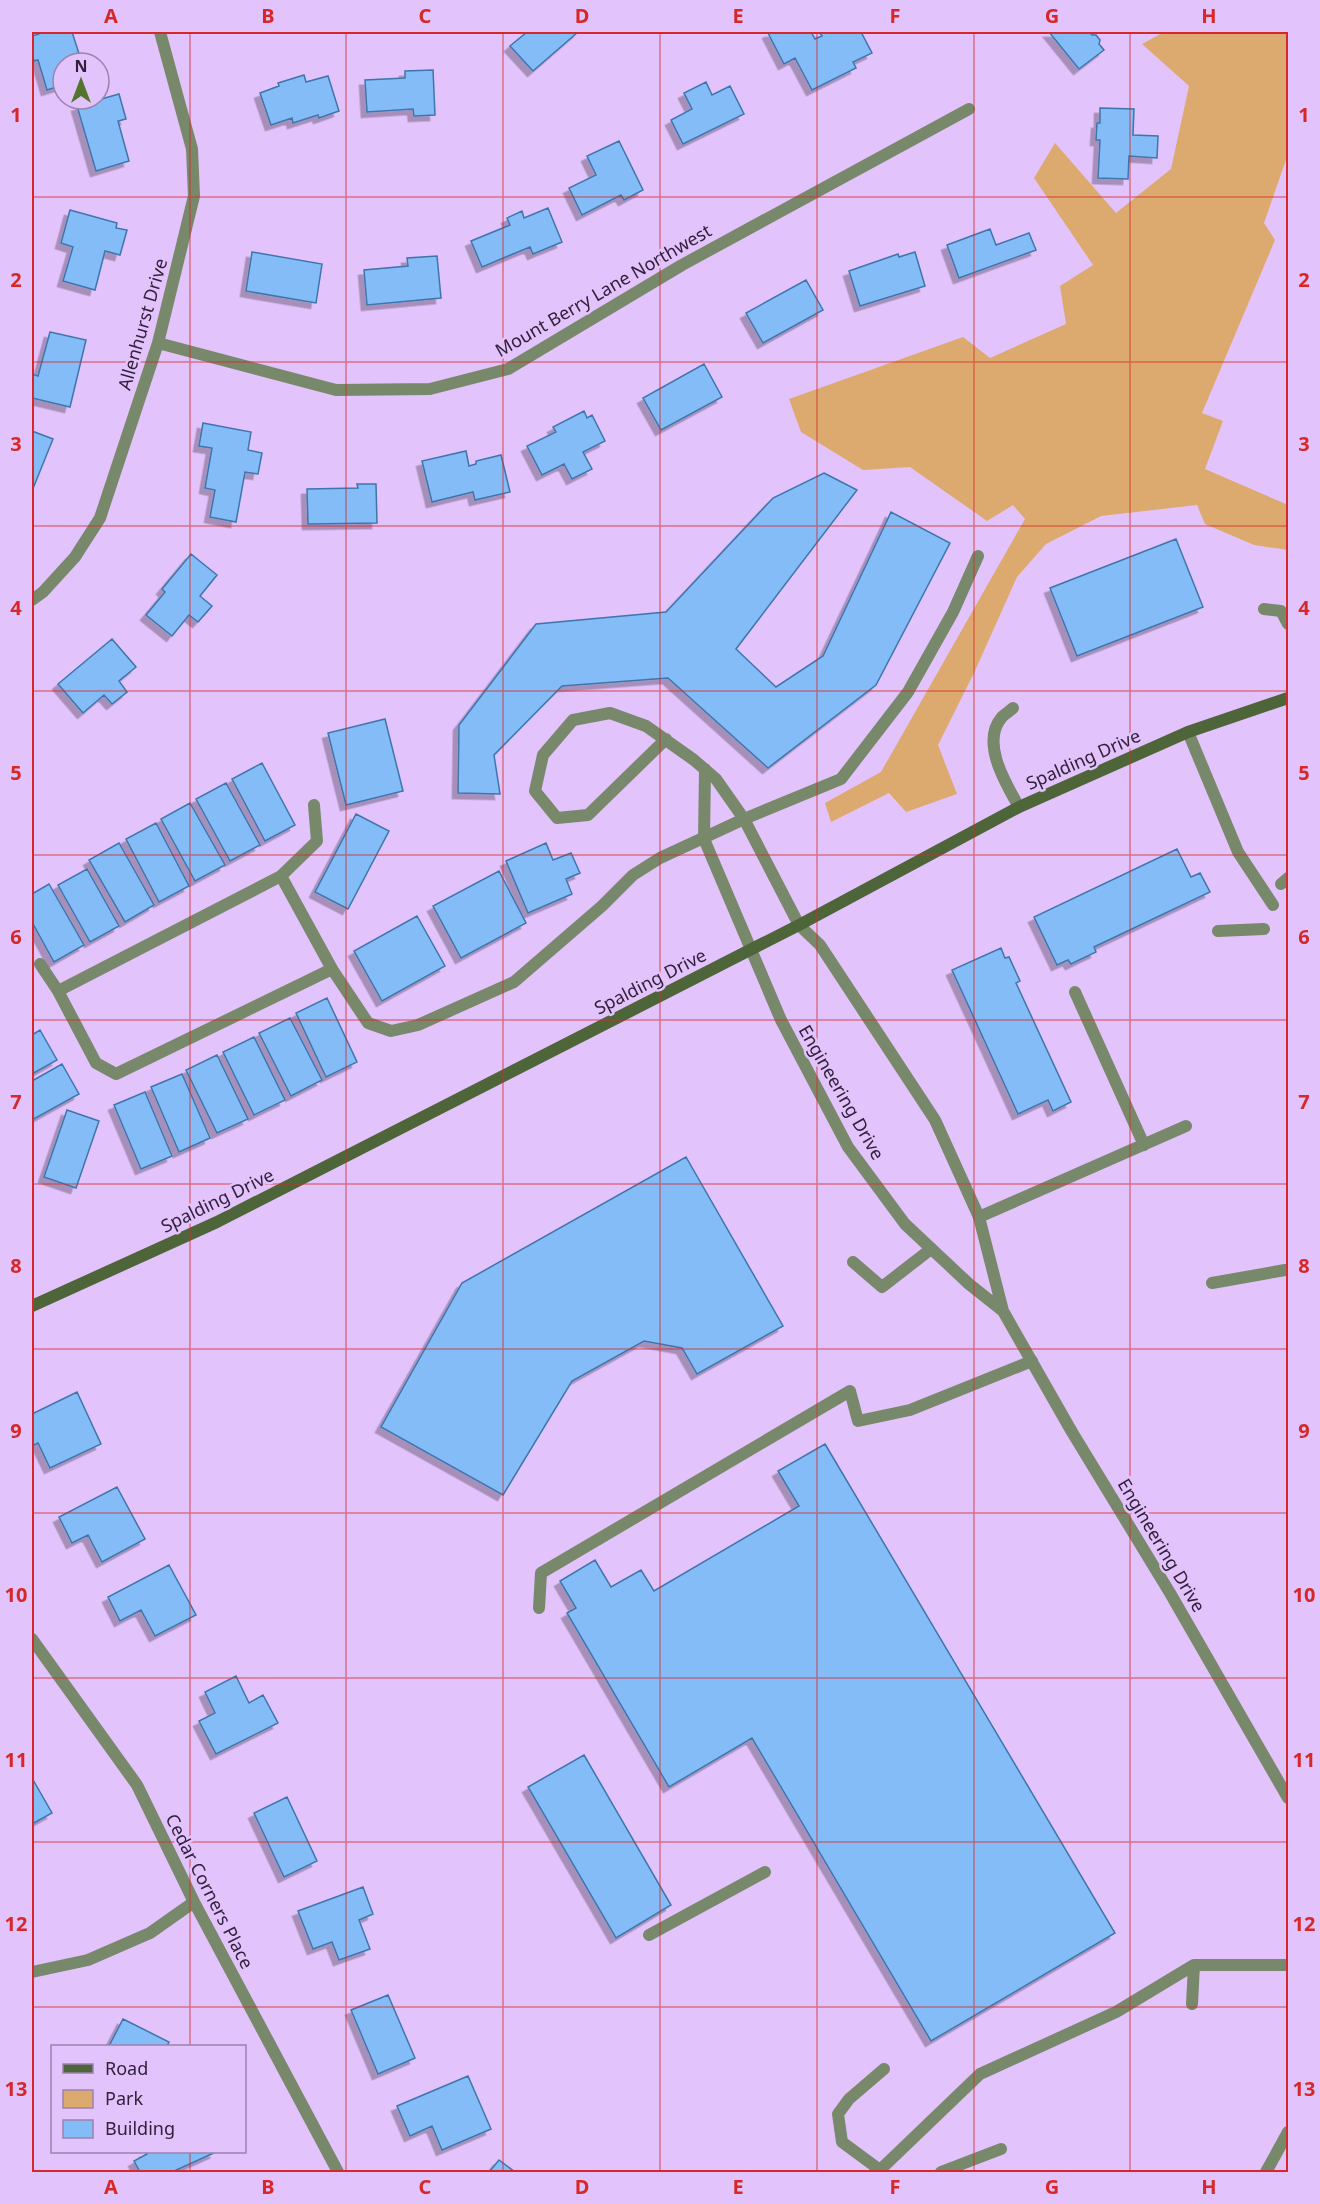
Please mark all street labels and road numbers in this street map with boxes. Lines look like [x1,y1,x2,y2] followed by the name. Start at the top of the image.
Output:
[491,218,716,362] street label: Mount Berry Lane Northwest
[112,255,172,393] street label: Allenhurst Drive
[1022,723,1144,795] street label: Spalding Drive
[590,942,710,1020] street label: Spalding Drive
[794,1020,890,1164] street label: Engineering Drive
[157,1162,277,1238] street label: Spalding Drive
[1113,1474,1211,1616] street label: Engineering Drive
[161,1809,259,1973] street label: Cedar Corners Place

